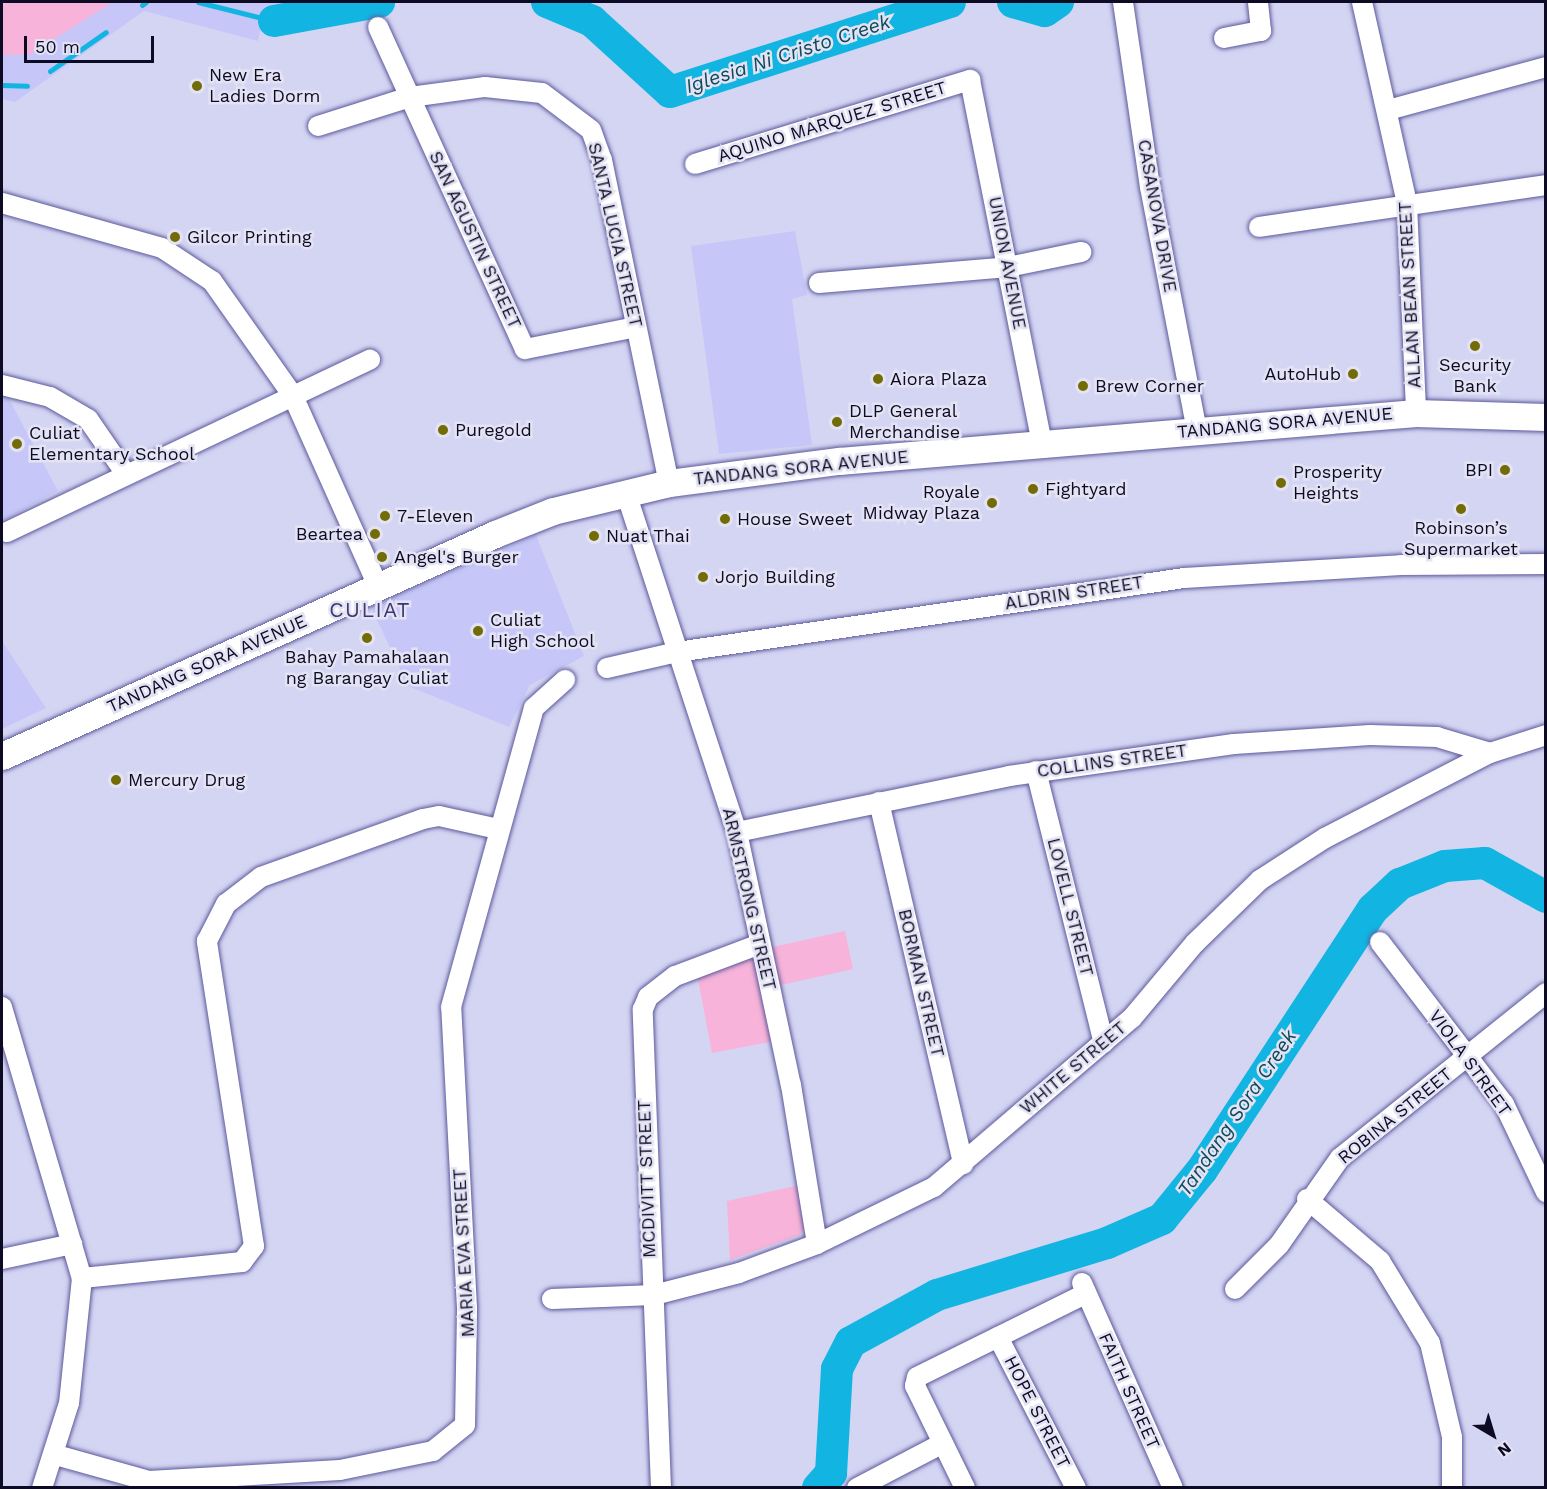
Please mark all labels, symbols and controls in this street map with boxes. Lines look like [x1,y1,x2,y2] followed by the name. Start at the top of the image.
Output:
[683,10,893,98] water label: Iglesia Ni Cristo Creek
[27,24,158,62] scale bar
[35,36,80,57] text: 50 m
[209,65,320,107] place label: New Era Ladies Dorm
[715,77,949,167] street label: AQUINO MARQUEZ STREET
[190,79,204,93] marker: New Era Ladies Dorm
[1133,137,1181,295] street label: CASANOVA DRIVE
[583,140,647,330] street label: SANTA LUCIA STREET
[424,147,526,333] street label: SAN AGUSTIN STREET
[983,194,1031,332] street label: UNION AVENUE
[1394,201,1426,389] street label: ALLAN BEAN STREET
[187,226,312,248] place label: Gilcor Printing
[168,230,182,244] marker: Gilcor Printing
[1468,339,1482,353] marker: Security Bank
[1439,355,1511,398] place label: Security Bank
[1265,363,1341,385] place label: AutoHub
[1346,367,1360,381] marker: AutoHub
[890,368,987,390] place label: Aiora Plaza
[871,372,885,386] marker: Aiora Plaza
[1095,375,1205,397] place label: Brew Corner
[1076,379,1090,393] marker: Brew Corner
[849,401,960,444] place label: DLP General Merchandise
[1176,403,1394,443] street label: TANDANG SORA AVENUE
[830,415,844,429] marker: DLP General Merchandise
[455,419,532,441] place label: Puregold
[29,423,195,466] place label: Culiat Elementary School
[436,423,450,437] marker: Puregold
[10,437,24,451] marker: Culiat Elementary School
[692,446,910,490] street label: TANDANG SORA AVENUE
[1465,459,1493,481] place label: BPI
[1293,462,1382,504] place label: Prosperity Heights
[1498,463,1512,477] marker: BPI
[1274,476,1288,490] marker: Prosperity Heights
[1045,478,1126,500] place label: Fightyard
[862,482,980,524] place label: Royale Midway Plaza
[1026,482,1040,496] marker: Fightyard
[985,496,999,510] marker: Royale Midway Plaza
[1454,502,1468,516] marker: Robinson’s Supermarket
[397,505,473,527] place label: 7-Eleven
[737,508,852,530] place label: House Sweet
[378,509,392,523] marker: 7-Eleven
[718,512,732,526] marker: House Sweet
[1404,518,1518,560] place label: Robinson’s Supermarket
[296,523,363,545] place label: Beartea
[606,525,690,547] place label: Nuat Thai
[368,527,382,541] marker: Beartea
[587,529,601,543] marker: Nuat Thai
[394,546,519,568] place label: Angel's Burger
[375,550,389,564] marker: Angel's Burger
[715,566,835,588] place label: Jorjo Building
[696,570,710,584] marker: Jorjo Building
[1003,571,1145,615] street label: ALDRIN STREET
[329,597,411,623] district label: CULIAT
[103,610,311,718] street label: TANDANG SORA AVENUE
[490,610,595,652] place label: Culiat High School
[471,624,485,638] marker: Culiat High School
[360,631,374,645] marker: Bahay Pamahalaan ng Barangay Culiat
[284,647,450,690] place label: Bahay Pamahalaan ng Barangay Culiat
[1036,740,1188,782] street label: COLLINS STREET
[128,769,246,791] place label: Mercury Drug
[109,773,123,787] marker: Mercury Drug
[718,806,780,992] street label: ARMSTRONG STREET
[1042,835,1098,979] street label: LOVELL STREET
[893,907,949,1059] street label: BORMAN STREET
[1424,1005,1516,1121] street label: VIOLA STREET
[1015,1017,1131,1119] street label: WHITE STREET
[1172,1025,1302,1201] water label: Tandang Sora Creek
[1333,1063,1457,1169] street label: ROBINA STREET
[633,1099,661,1259] street label: MCDIVITT STREET
[449,1167,479,1339] street label: MARIA EVA STREET
[1094,1330,1164,1452] street label: FAITH STREET
[999,1352,1075,1472] street label: HOPE STREET
[1463,1405,1523,1465] north arrow
[1494,1438,1515,1461] text: N

